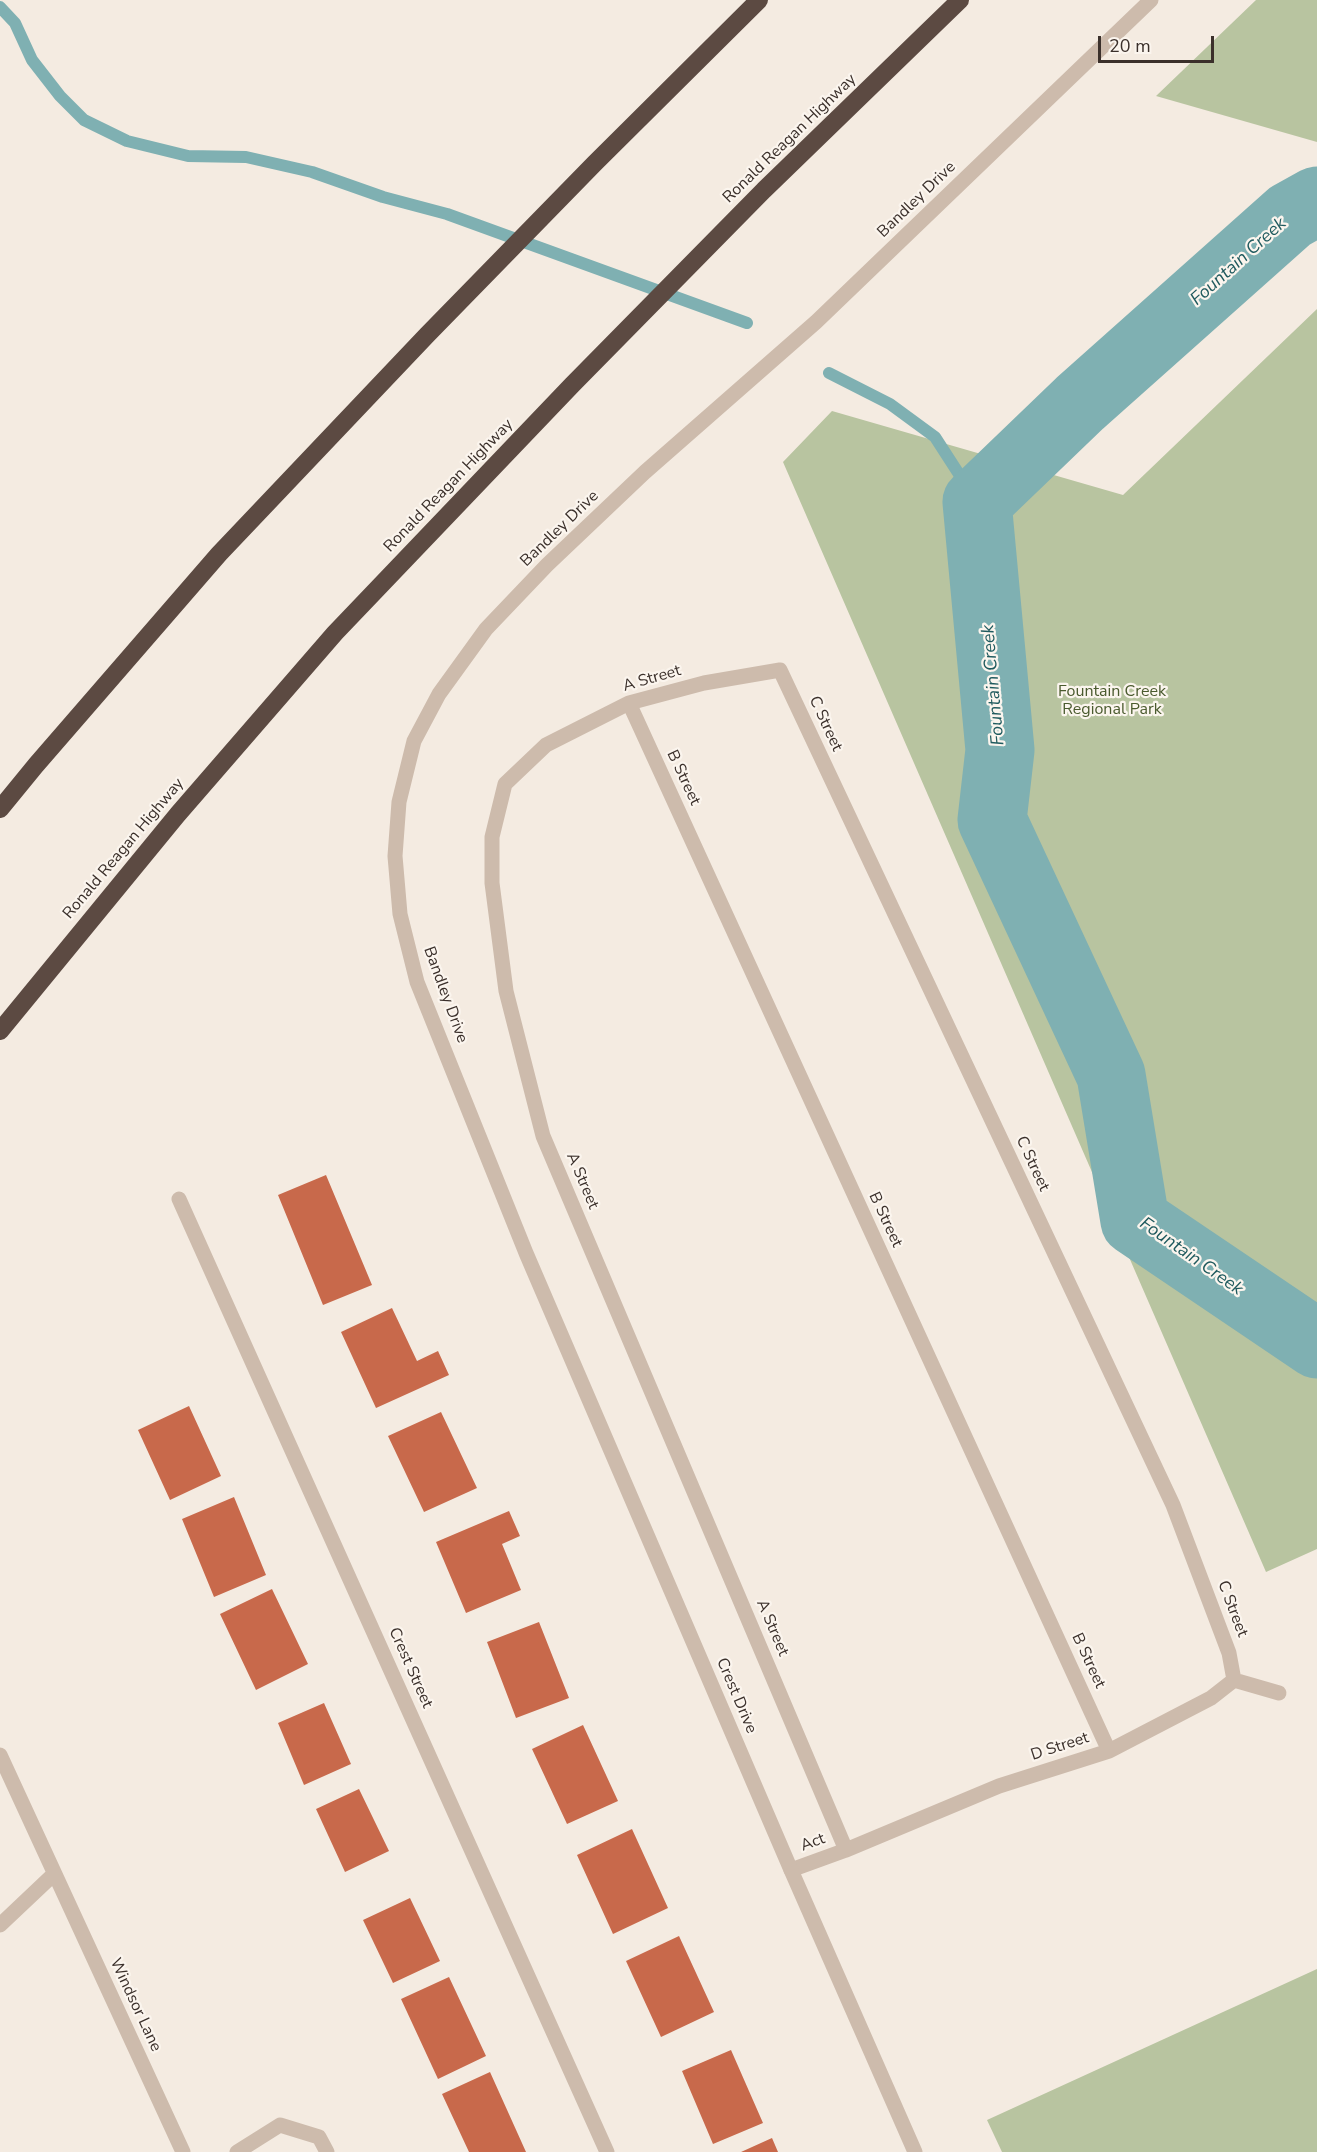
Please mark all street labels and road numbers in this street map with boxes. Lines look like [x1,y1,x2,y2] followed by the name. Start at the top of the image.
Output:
[719,70,861,208] street label: Ronald Reagan Highway
[874,158,960,242] street label: Bandley Drive
[380,415,518,557] street label: Ronald Reagan Highway
[517,487,603,571] street label: Bandley Drive
[621,662,683,696] street label: A Street
[804,693,846,755] street label: C Street
[662,747,704,809] street label: B Street
[59,775,189,923] street label: Ronald Reagan Highway
[419,944,471,1046] street label: Bandley Drive
[1011,1133,1053,1195] street label: C Street
[562,1150,602,1212] street label: A Street
[864,1189,906,1251] street label: B Street
[1213,1578,1251,1640] street label: C Street
[752,1597,792,1659] street label: A Street
[384,1625,436,1711] street label: Crest Street
[1067,1630,1109,1692] street label: B Street
[711,1655,761,1737] street label: Crest Drive
[1029,1729,1091,1765] street label: D Street
[798,1830,828,1856] street label: Act
[105,1955,165,2055] street label: Windsor Lane

